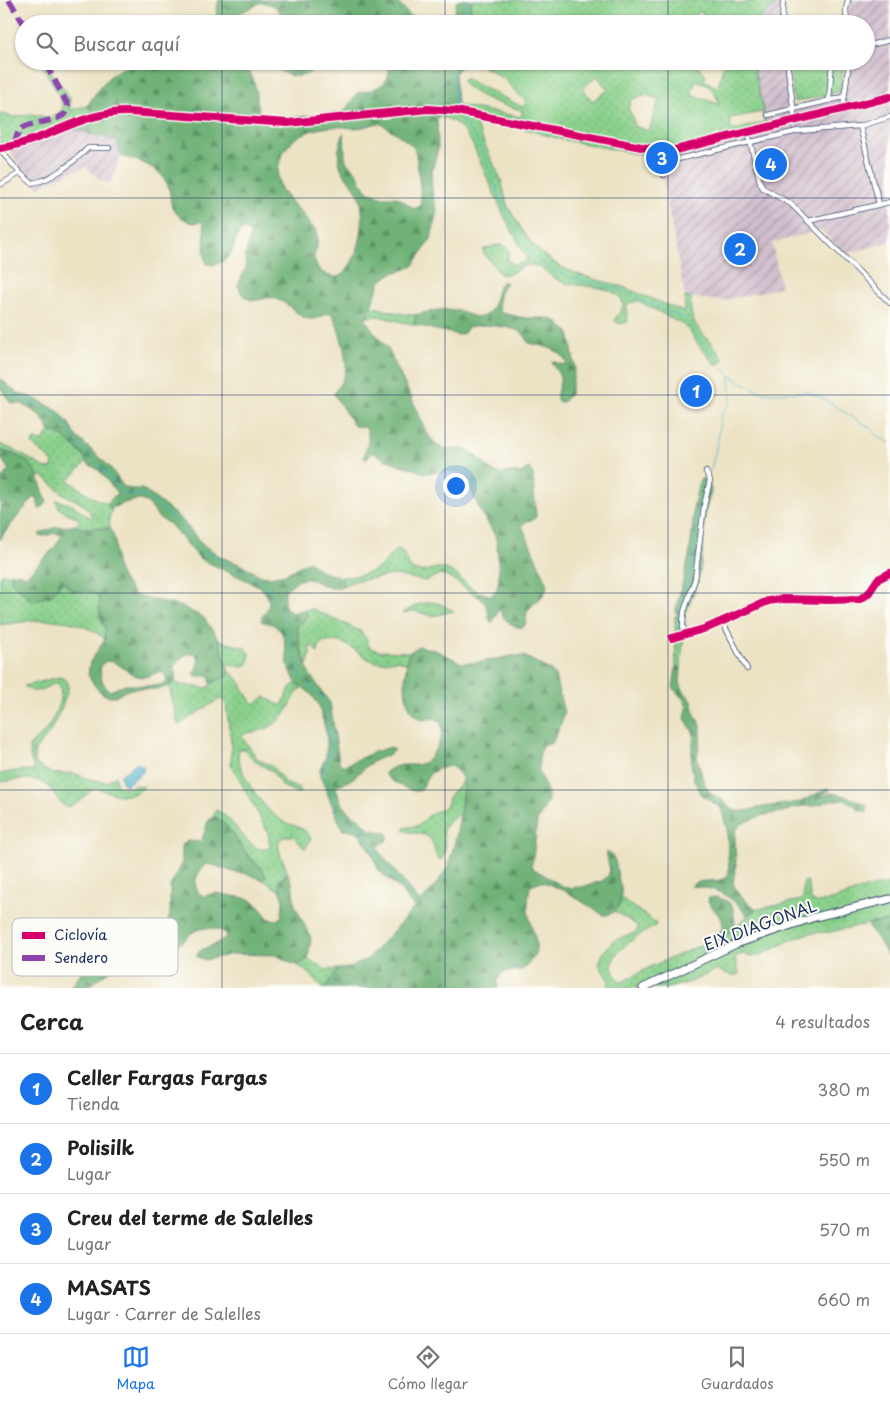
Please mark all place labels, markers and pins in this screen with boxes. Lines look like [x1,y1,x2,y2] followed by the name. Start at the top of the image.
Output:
[646,139,678,177] pin: 3
[755,145,787,183] pin: 4
[724,230,756,268] pin: 2
[680,372,712,410] pin: 1

